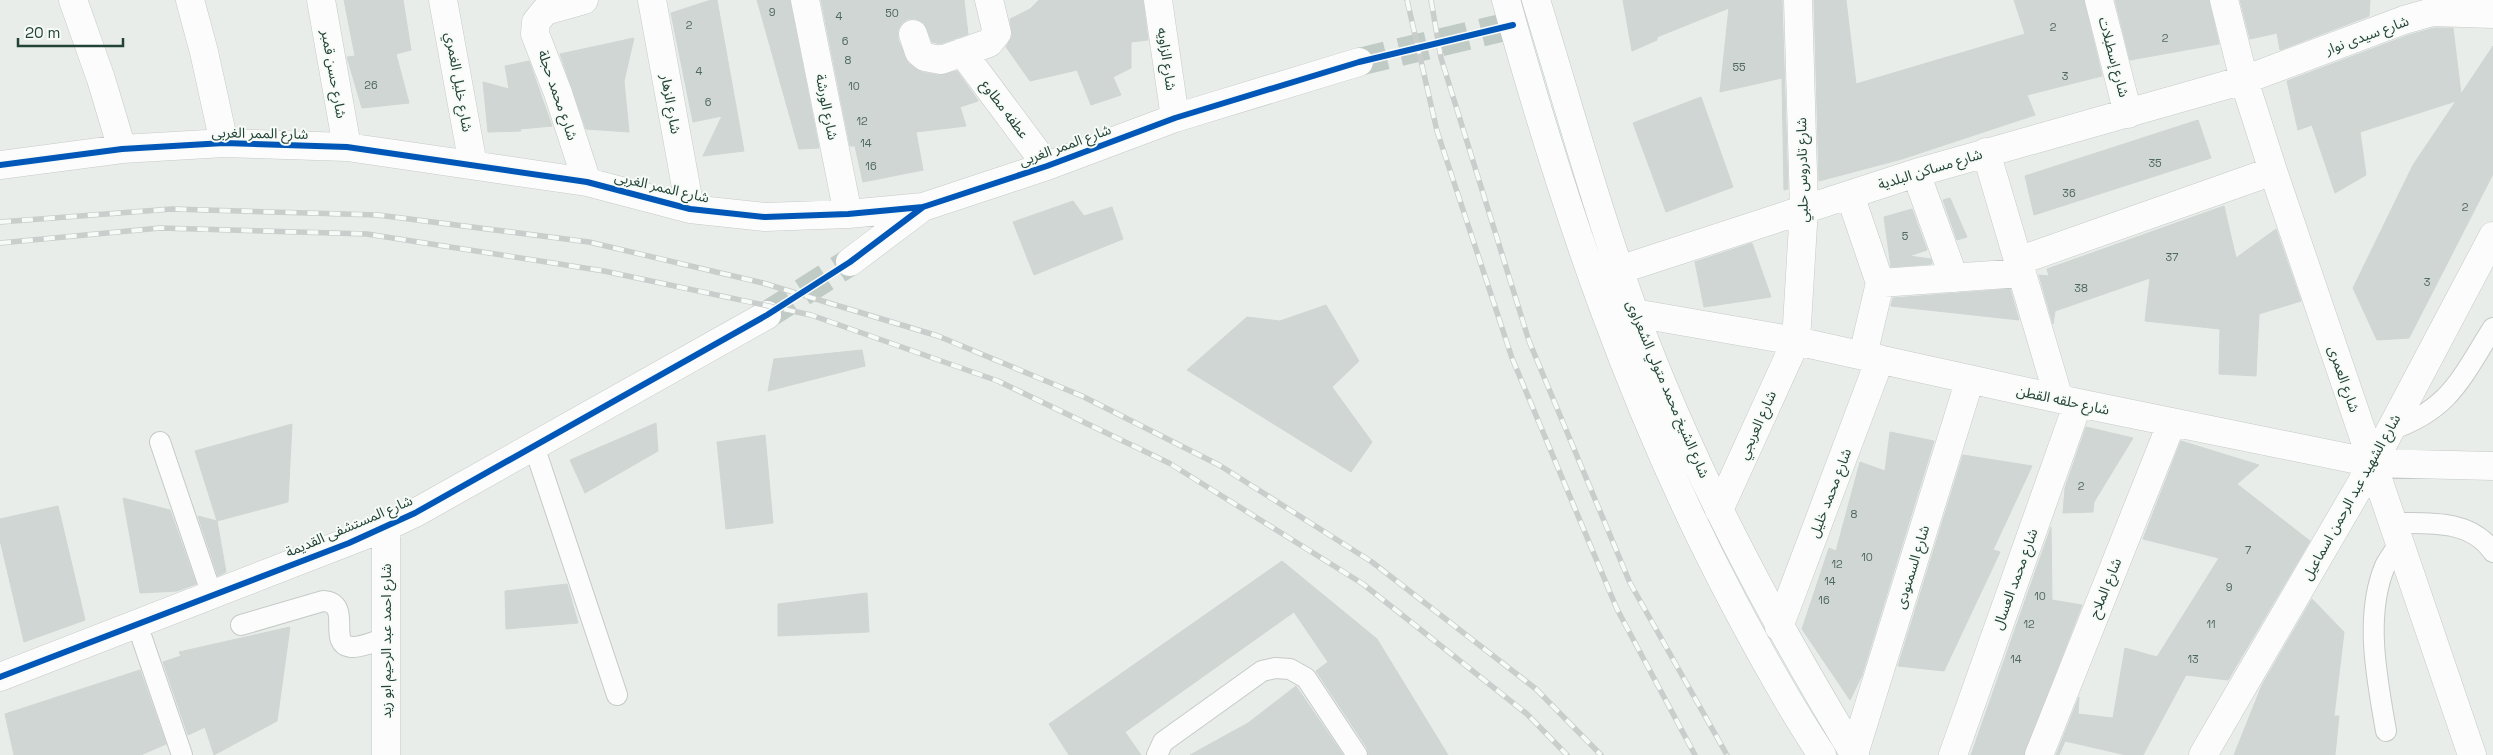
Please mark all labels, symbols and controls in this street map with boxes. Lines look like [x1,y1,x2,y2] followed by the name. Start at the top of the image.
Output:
[769,5,776,19] house number: 9
[885,6,899,20] house number: 50
[836,9,843,23] house number: 4
[2322,12,2412,61] street label: شارع سيدى نوار
[18,15,122,47] scale bar
[2093,15,2133,100] street label: شارع إسطبلات
[686,18,693,32] house number: 2
[2050,20,2057,34] house number: 2
[25,23,60,42] text: 20 m
[1152,26,1180,92] street label: شارع الزاويه
[315,27,351,120] street label: شارع حسن قمبر
[439,31,477,134] street label: شارع خليل الغمري
[2162,31,2169,45] house number: 2
[842,34,849,48] house number: 6
[532,47,582,143] street label: شارع محمد حجلة
[845,53,852,67] house number: 8
[1732,60,1746,74] house number: 55
[696,64,703,78] house number: 4
[2062,69,2069,83] house number: 3
[655,72,685,136] street label: شارع الزهار
[810,72,842,142] street label: شارع الورشة
[975,76,1033,143] street label: عطفه مطاوع
[364,78,378,92] house number: 26
[848,79,860,93] house number: 10
[705,95,712,109] house number: 6
[856,114,868,128] house number: 12
[1792,117,1814,223] street label: شارع تادروس حلبي
[1017,120,1114,172] street label: شارع الممر الغربى
[211,123,308,145] street label: شارع الممر الغربى
[860,136,872,150] house number: 14
[1876,145,1985,195] street label: شارع مساكن البلدية
[2148,156,2162,170] house number: 35
[865,159,877,173] house number: 16
[612,167,711,209] street label: شارع الممر الغربى
[2062,186,2076,200] house number: 36
[2462,200,2469,214] house number: 2
[1902,229,1909,243] house number: 5
[2166,250,2178,264] house number: 37
[2424,275,2431,289] house number: 3
[2074,281,2088,295] house number: 38
[1620,297,1714,481] street label: شارع الشيخ محمد متولي الشعراوى
[2322,343,2364,415] street label: شارع العمرى
[2014,381,2111,421] street label: شارع حلقه القطن
[1734,388,1782,463] street label: شارع العربجي
[2298,411,2406,584] street label: شارع الشهيد عبد الرحمن اسماعيل
[1805,446,1857,541] street label: شارع محمد خليل
[2078,479,2085,493] house number: 2
[283,491,416,563] street label: شارع المستشفى القديمة
[1851,507,1858,521] house number: 8
[1891,523,1935,612] street label: شارع السمنودى
[1988,526,2044,633] street label: شارع محمد العسال
[2245,543,2251,557] house number: 7
[1861,550,1873,564] house number: 10
[2085,555,2127,621] street label: شارع الملاح
[1831,557,1843,571] house number: 12
[377,563,397,719] street label: شارع احمد عبد الرحيم ابو زيد
[1824,574,1836,588] house number: 14
[2226,580,2233,594] house number: 9
[2034,589,2046,603] house number: 10
[1818,593,1830,607] house number: 16
[2023,617,2035,631] house number: 12
[2206,617,2216,631] house number: 11
[2010,652,2022,666] house number: 14
[2187,652,2199,666] house number: 13

